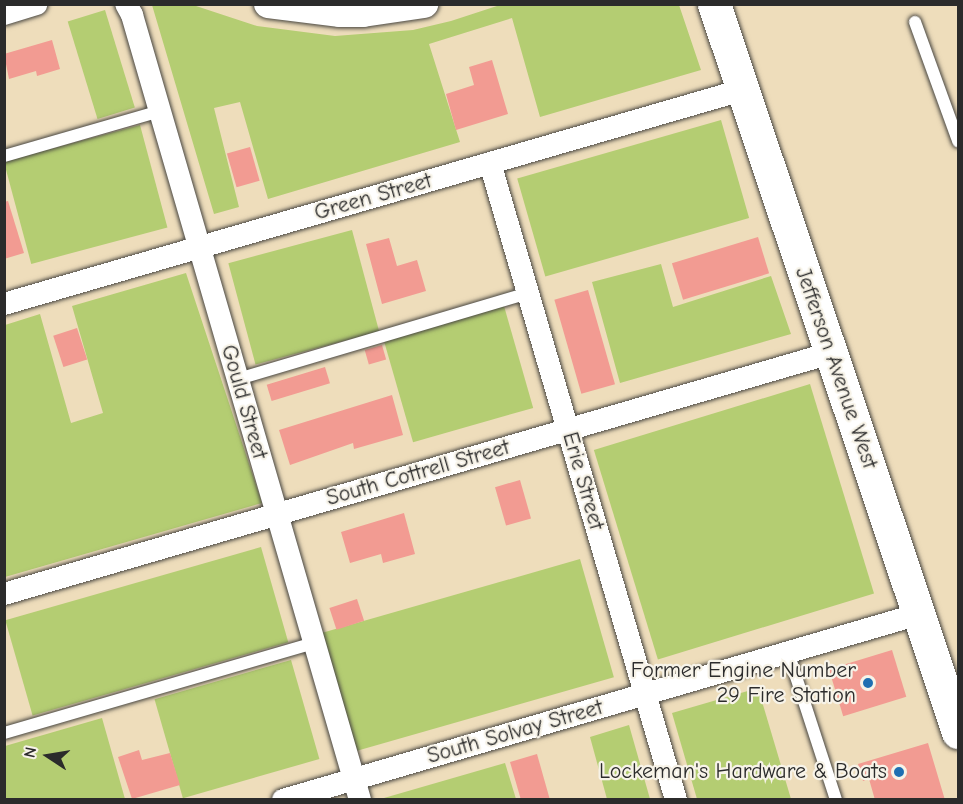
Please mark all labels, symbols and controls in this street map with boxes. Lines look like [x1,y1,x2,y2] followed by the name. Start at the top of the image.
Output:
[311,168,435,226] street label: Green Street
[789,264,883,472] street label: Jefferson Avenue West
[215,342,273,462] street label: Gould Street
[556,429,610,533] street label: Erie Street
[323,434,513,512] street label: South Cottrell Street
[631,657,856,708] place label: Former Engine Number 29 Fire Station
[861,676,875,690] marker: Former Engine Number 29 Fire Station
[424,694,606,770] street label: South Solvay Street
[18,726,78,786] north arrow
[21,745,40,759] text: N
[599,759,887,785] place label: Lockeman's Hardware & Boats
[892,765,906,779] marker: Lockeman's Hardware & Boats

